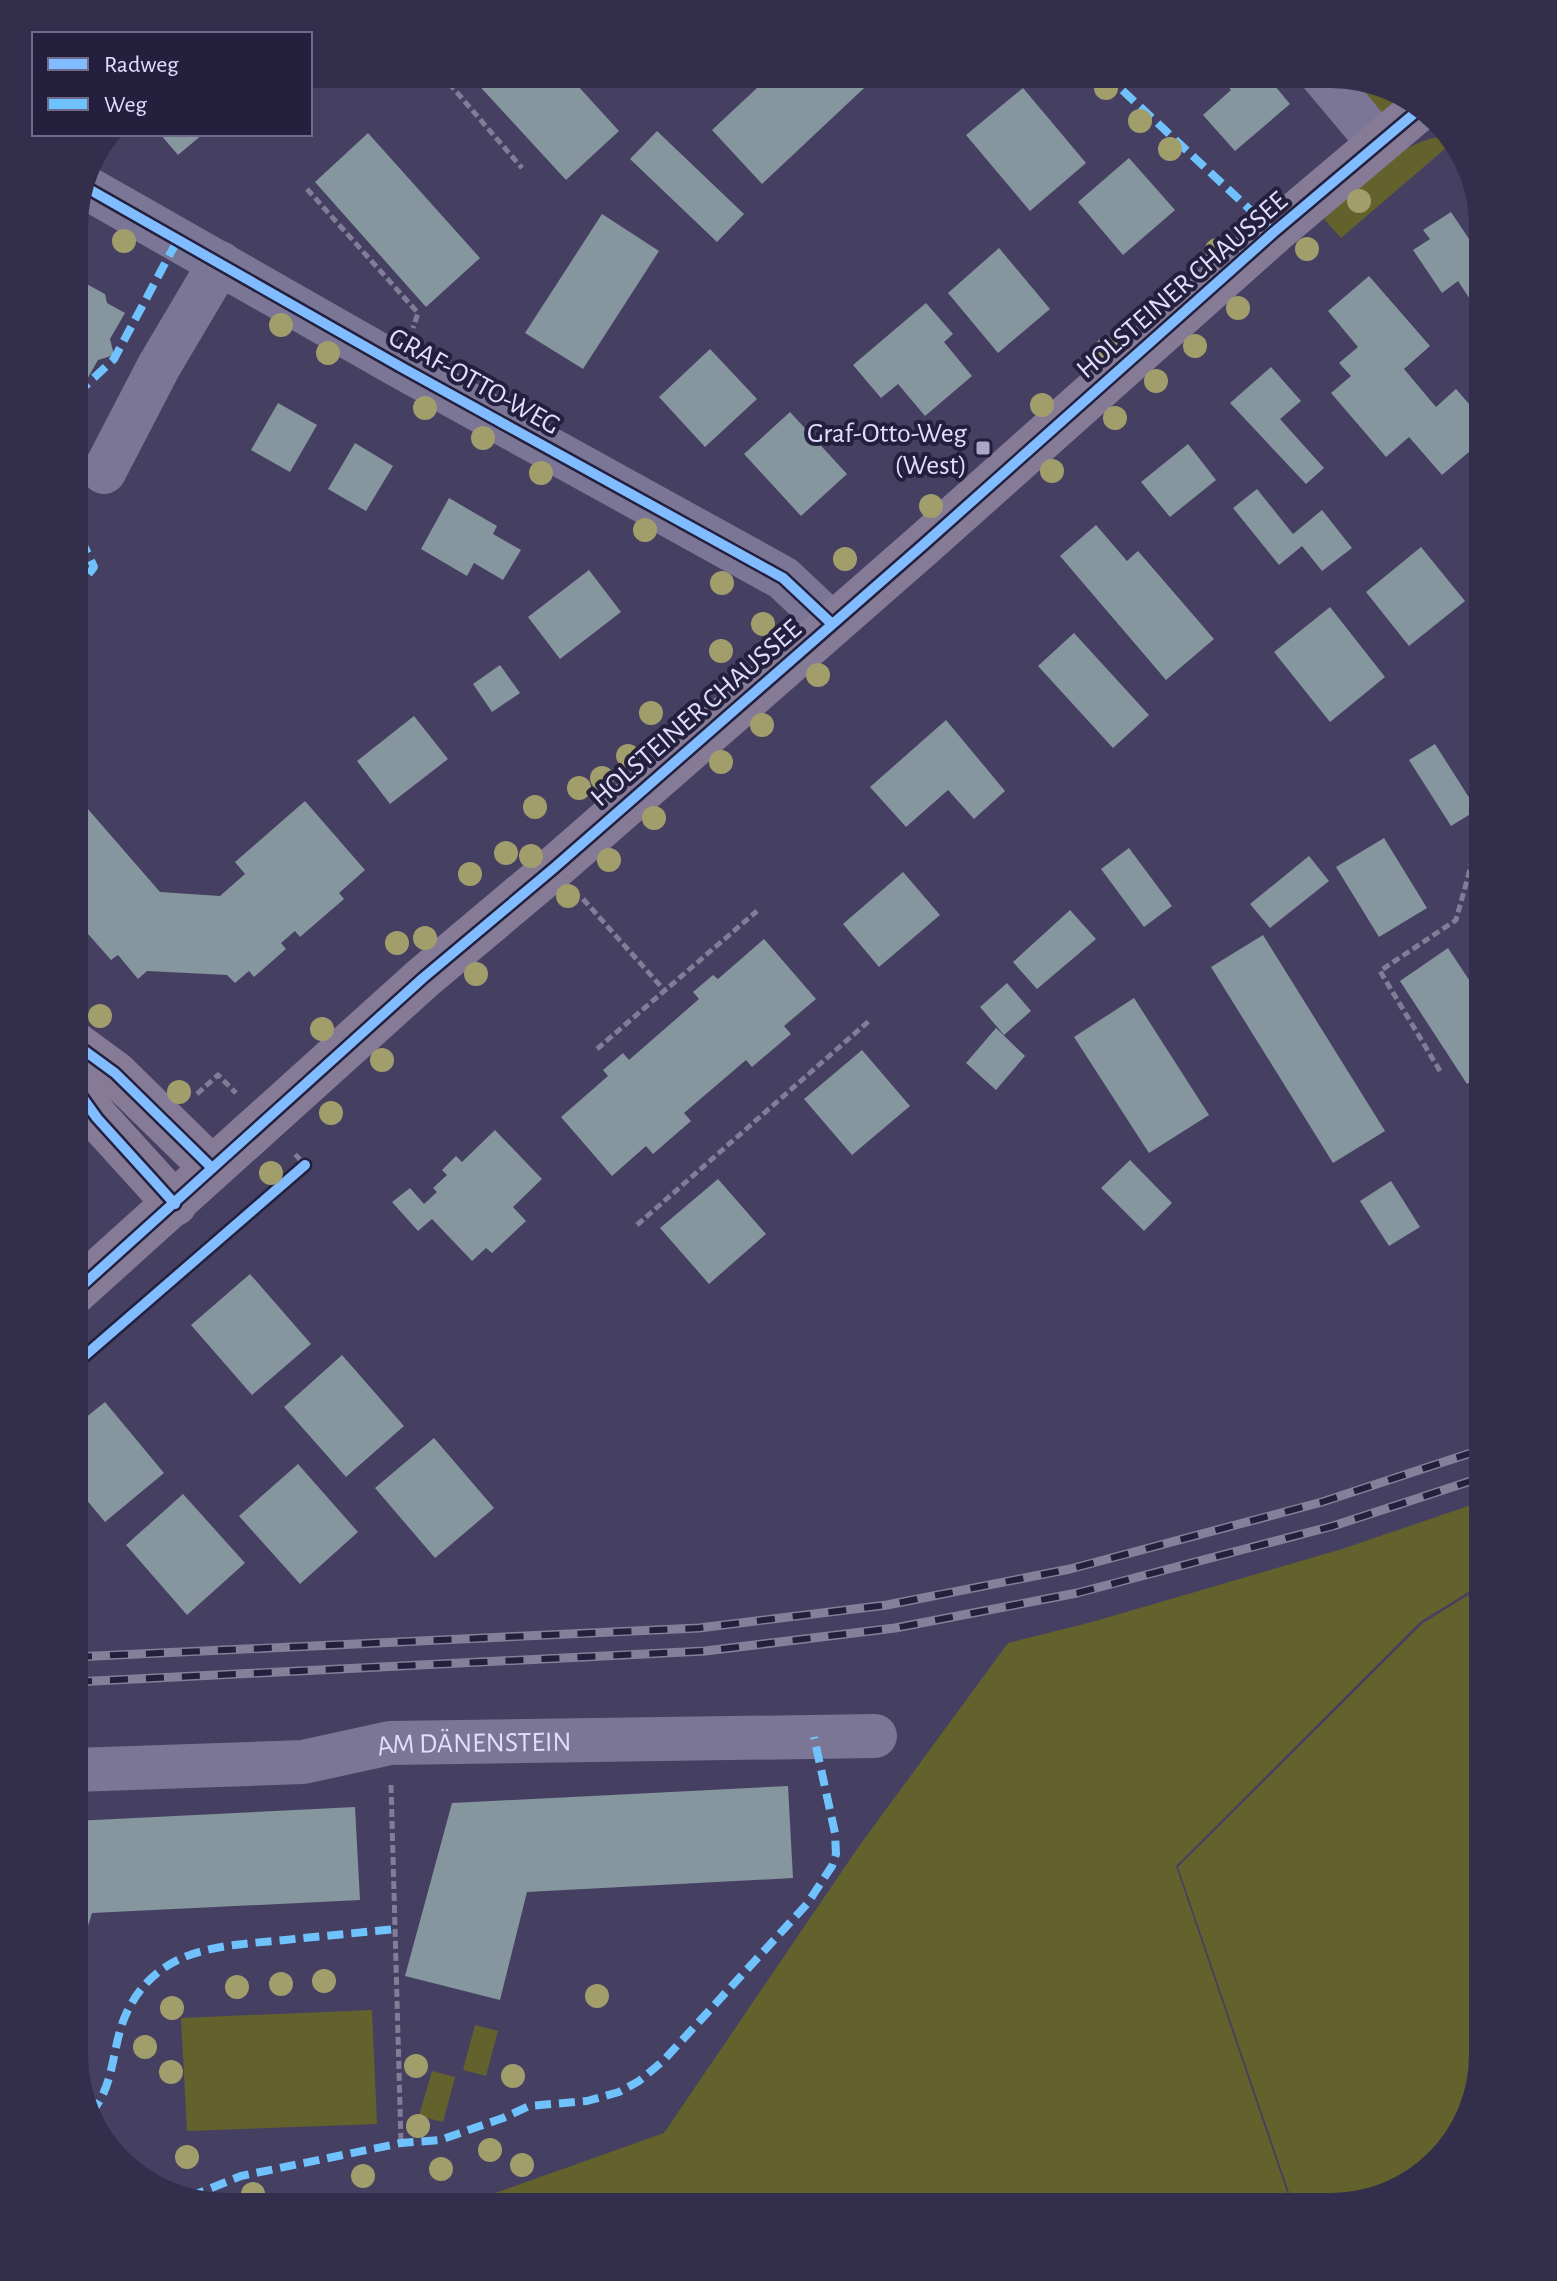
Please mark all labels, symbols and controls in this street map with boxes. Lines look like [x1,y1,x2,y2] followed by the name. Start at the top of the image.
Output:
[32,32,312,136] legend
[104,53,179,77] text: Radweg
[104,93,147,117] text: Weg
[1072,187,1293,384] street label: HOLSTEINER CHAUSSEE
[384,323,564,440] street label: GRAF-OTTO-WEG
[807,420,967,480] place label: Graf-Otto-Weg (West)
[974,439,992,457] marker: Graf-Otto-Weg (West)
[586,615,807,812] street label: HOLSTEINER CHAUSSEE
[374,1728,572,1762] street label: AM DÄNENSTEIN

